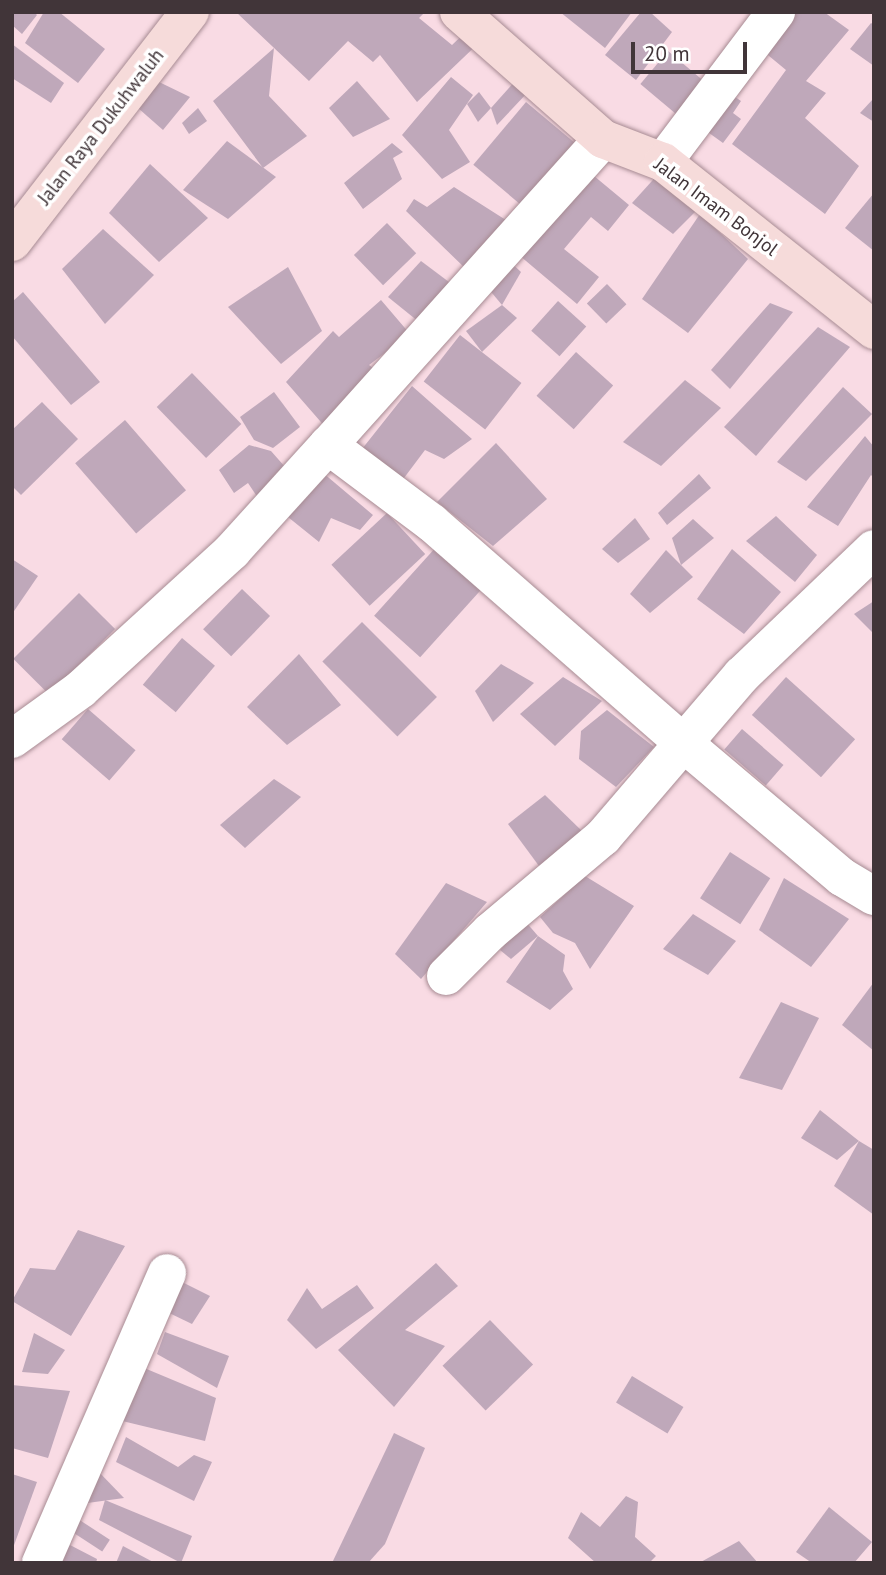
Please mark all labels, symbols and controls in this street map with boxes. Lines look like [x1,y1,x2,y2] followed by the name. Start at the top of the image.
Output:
[634,28,750,72] scale bar
[644,40,690,67] text: 20 m
[33,45,169,209] street label: Jalan Raya Dukuhwaluh
[650,153,782,261] street label: Jalan Imam Bonjol

